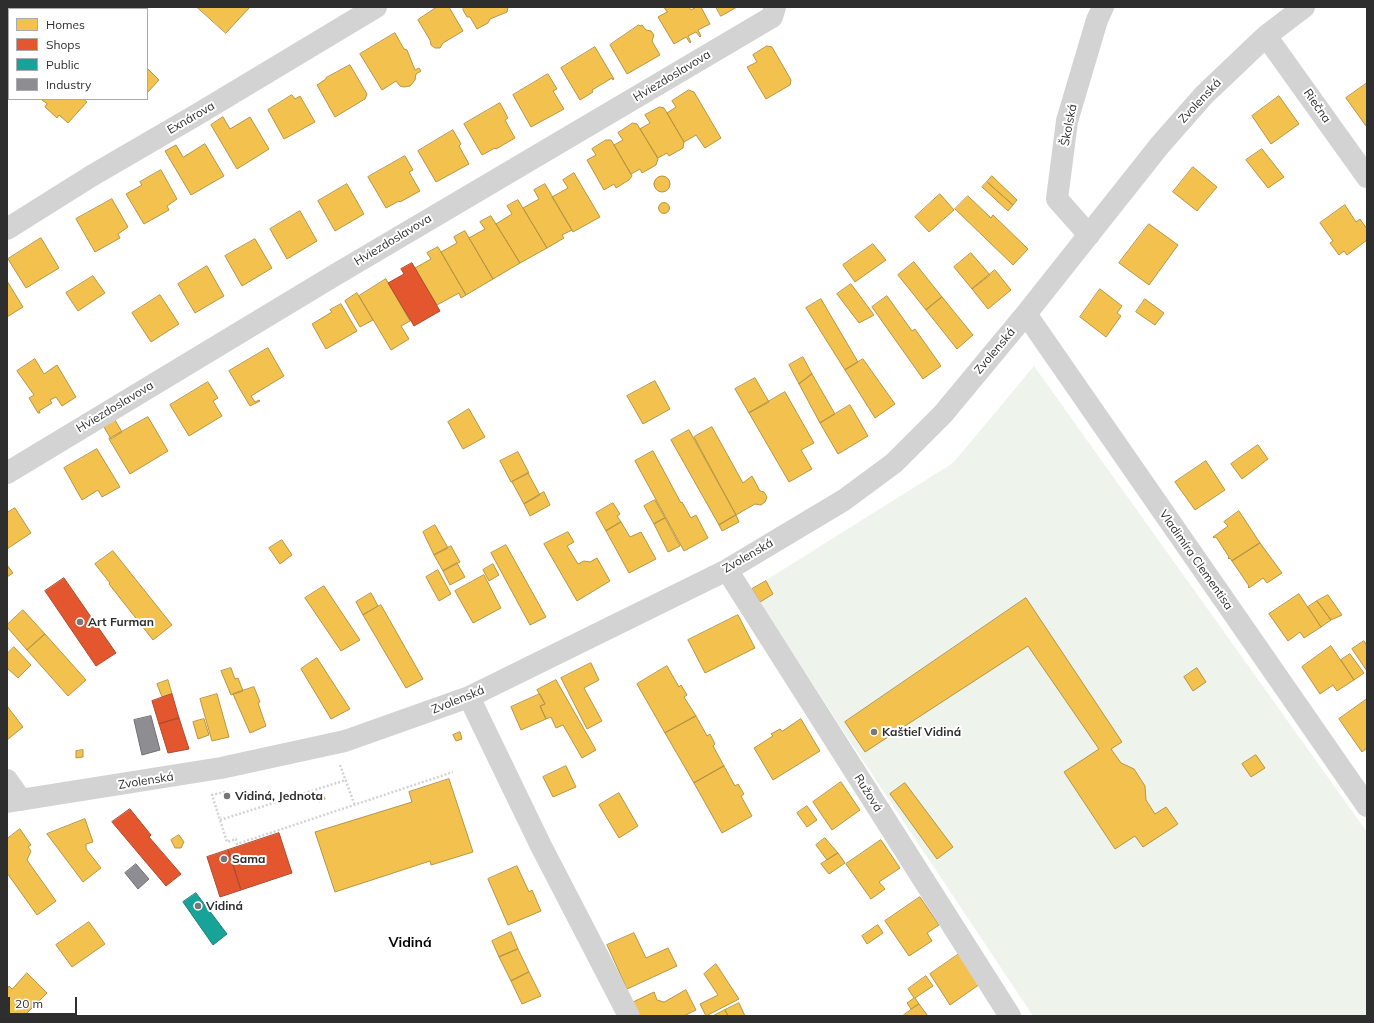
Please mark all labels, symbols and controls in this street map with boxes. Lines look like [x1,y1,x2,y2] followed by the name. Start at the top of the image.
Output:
[8,8,148,100] legend
[46,17,85,32] text: Homes
[46,37,81,52] text: Shops
[631,47,713,105] street label: Hviezdoslavova
[46,57,80,72] text: Public
[1176,76,1224,126] street label: Zvolenská
[46,77,91,92] text: Industry
[1300,86,1334,126] street label: Riečna
[165,99,217,137] street label: Exnárova
[1058,103,1080,147] street label: Školská
[352,211,434,269] street label: Hviezdoslavova
[972,325,1018,377] street label: Zvolenská
[74,378,156,436] street label: Hviezdoslavova
[1156,507,1236,613] street label: Vladimíra Clementisa
[720,536,776,576] street label: Zvolenská
[88,615,154,629] place label: Art Furman
[75,617,85,627] marker: Art Furman
[429,683,487,717] street label: Zvolenská
[882,725,961,739] place label: Kaštieľ Vidiná
[869,727,879,737] marker: Kaštieľ Vidiná
[117,770,175,792] street label: Zvolenská
[851,772,885,814] street label: Ružová
[235,789,323,803] place label: Vidiná, Jednota
[222,791,232,801] marker: Vidiná, Jednota
[232,852,265,866] place label: Sama
[219,854,229,864] marker: Sama
[206,899,243,913] place label: Vidiná
[193,901,203,911] marker: Vidiná
[388,935,432,951] district label: Vidiná
[10,989,79,1015] scale bar
[15,996,43,1011] text: 20 m

